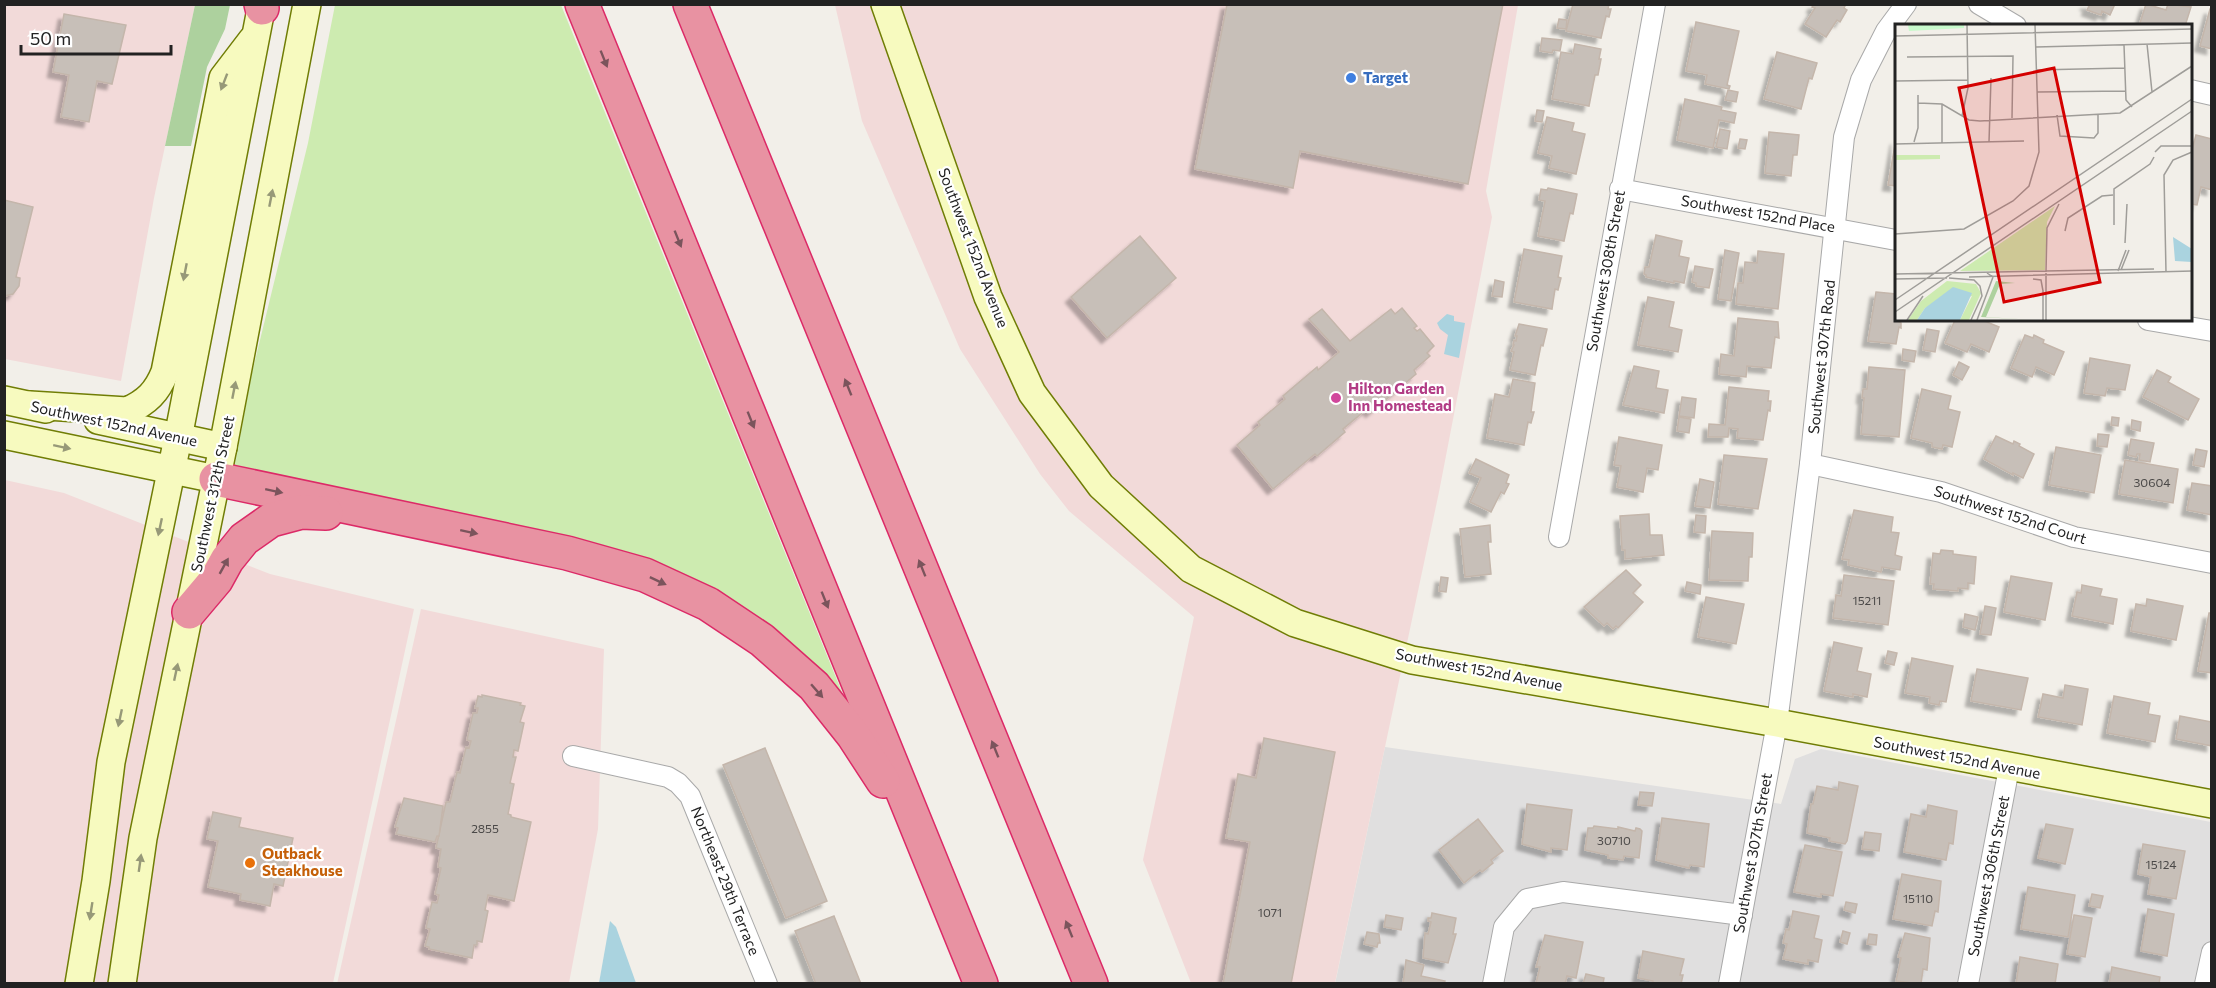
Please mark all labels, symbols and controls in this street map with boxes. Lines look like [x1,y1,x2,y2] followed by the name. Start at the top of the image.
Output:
[21,18,171,56] scale bar
[1895,24,2192,321] inset map
[30,27,71,49] text: 50 m
[599,50,609,68] one-way arrow
[1363,68,1408,86] place label: Target
[1344,71,1358,85] marker: Target
[219,73,229,91] one-way arrow
[935,165,1013,330] street label: Southwest 152nd Avenue
[266,189,275,208] one-way arrow
[1582,189,1628,353] street label: Southwest 308th Street
[1680,191,1837,235] street label: Southwest 152nd Place
[674,230,683,248] one-way arrow
[180,263,189,282] one-way arrow
[1804,279,1838,435] street label: Southwest 307th Road
[843,378,853,396] one-way arrow
[1348,379,1452,414] place label: Hilton Garden Inn Homestead
[230,380,239,399] one-way arrow
[1329,391,1343,405] marker: Hilton Garden Inn Homestead
[29,397,199,449] street label: Southwest 152nd Avenue
[747,411,757,429] one-way arrow
[187,414,237,574] street label: Southwest 312th Street
[52,443,71,452] one-way arrow
[2134,475,2171,489] house number: 30604
[1932,481,2089,547] street label: Southwest 152nd Court
[264,487,283,496] one-way arrow
[154,518,164,537] one-way arrow
[460,528,479,537] one-way arrow
[219,557,229,574] one-way arrow
[917,559,926,577] one-way arrow
[649,576,666,585] one-way arrow
[821,591,830,609] one-way arrow
[1853,593,1881,607] house number: 15211
[1394,644,1564,694] street label: Southwest 152nd Avenue
[172,663,182,681] one-way arrow
[810,683,824,698] one-way arrow
[115,709,124,728] one-way arrow
[1872,732,2042,782] street label: Southwest 152nd Avenue
[990,739,1000,757] one-way arrow
[1729,771,1775,934] street label: Southwest 307th Street
[1964,794,2012,958] street label: Southwest 306th Street
[688,804,764,958] street label: Northeast 29th Terrace
[471,821,499,835] house number: 2855
[1597,833,1631,847] house number: 30710
[262,844,343,879] place label: Outback Steakhouse
[135,854,144,873] one-way arrow
[243,856,257,870] marker: Outback Steakhouse
[2146,857,2176,871] house number: 15124
[1903,891,1933,905] house number: 15110
[86,902,95,921] one-way arrow
[1258,905,1282,919] house number: 1071
[1064,920,1074,938] one-way arrow

